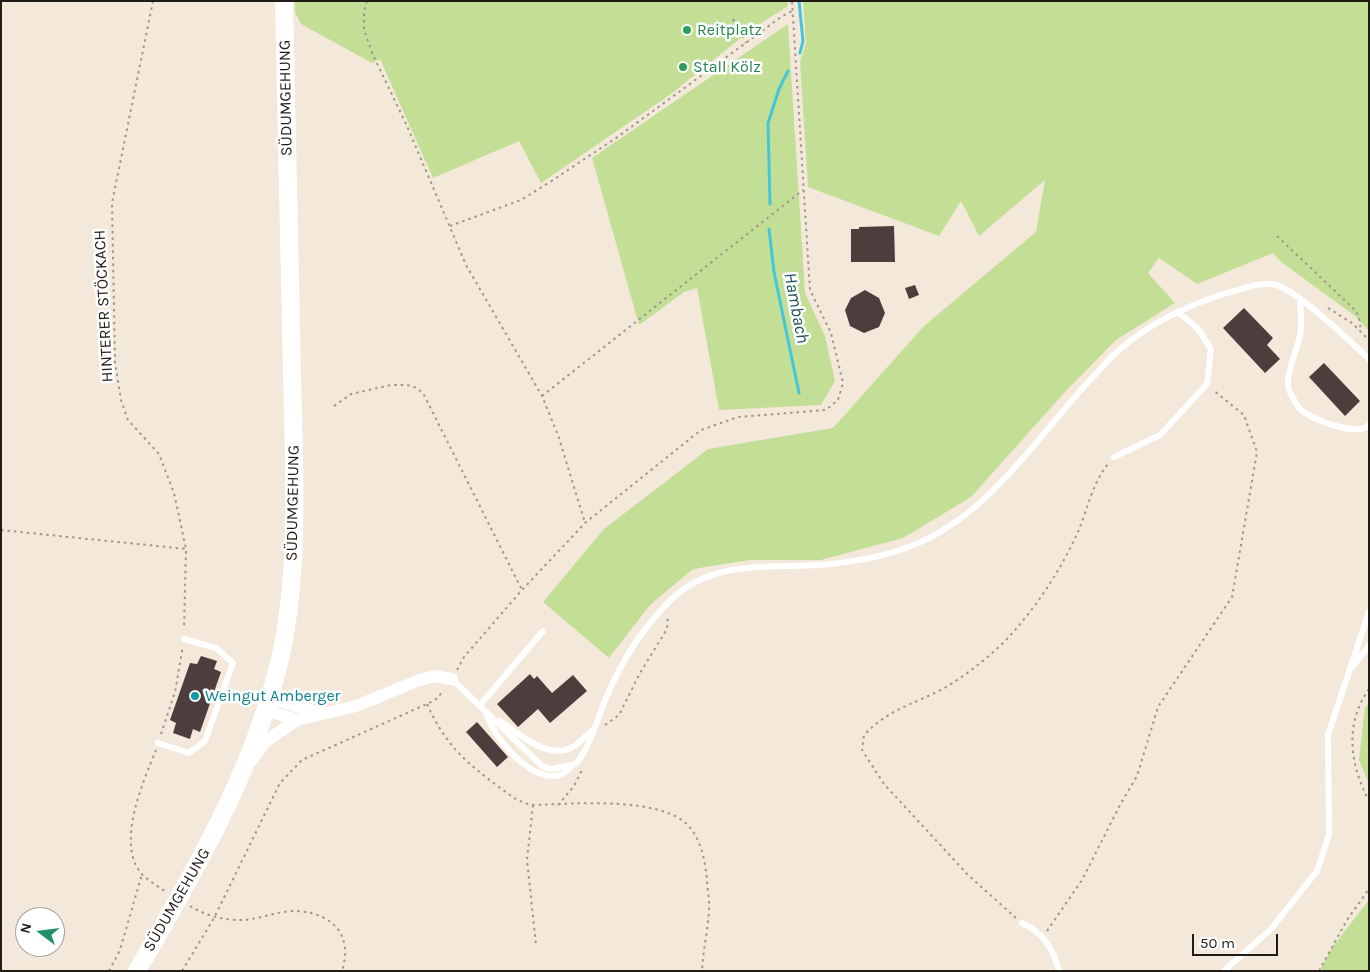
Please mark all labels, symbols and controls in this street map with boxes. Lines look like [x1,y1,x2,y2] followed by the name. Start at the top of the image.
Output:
[697,20,762,40] place label: Reitplatz
[681,24,693,36] marker: Reitplatz
[275,40,297,156] street label: SÜDUMGEHUNG
[693,57,761,77] place label: Stall Kölz
[677,61,689,73] marker: Stall Kölz
[90,229,118,383] street label: HINTERER STÖCKACH
[779,271,813,345] water label: Hambach
[282,445,304,561] street label: SÜDUMGEHUNG
[205,686,340,706] place label: Weingut Amberger
[189,690,201,702] marker: Weingut Amberger
[140,845,214,955] street label: SÜDUMGEHUNG
[15,907,65,957] north arrow
[16,921,36,935] text: N
[1195,924,1281,956] scale bar
[1200,934,1235,952] text: 50 m

